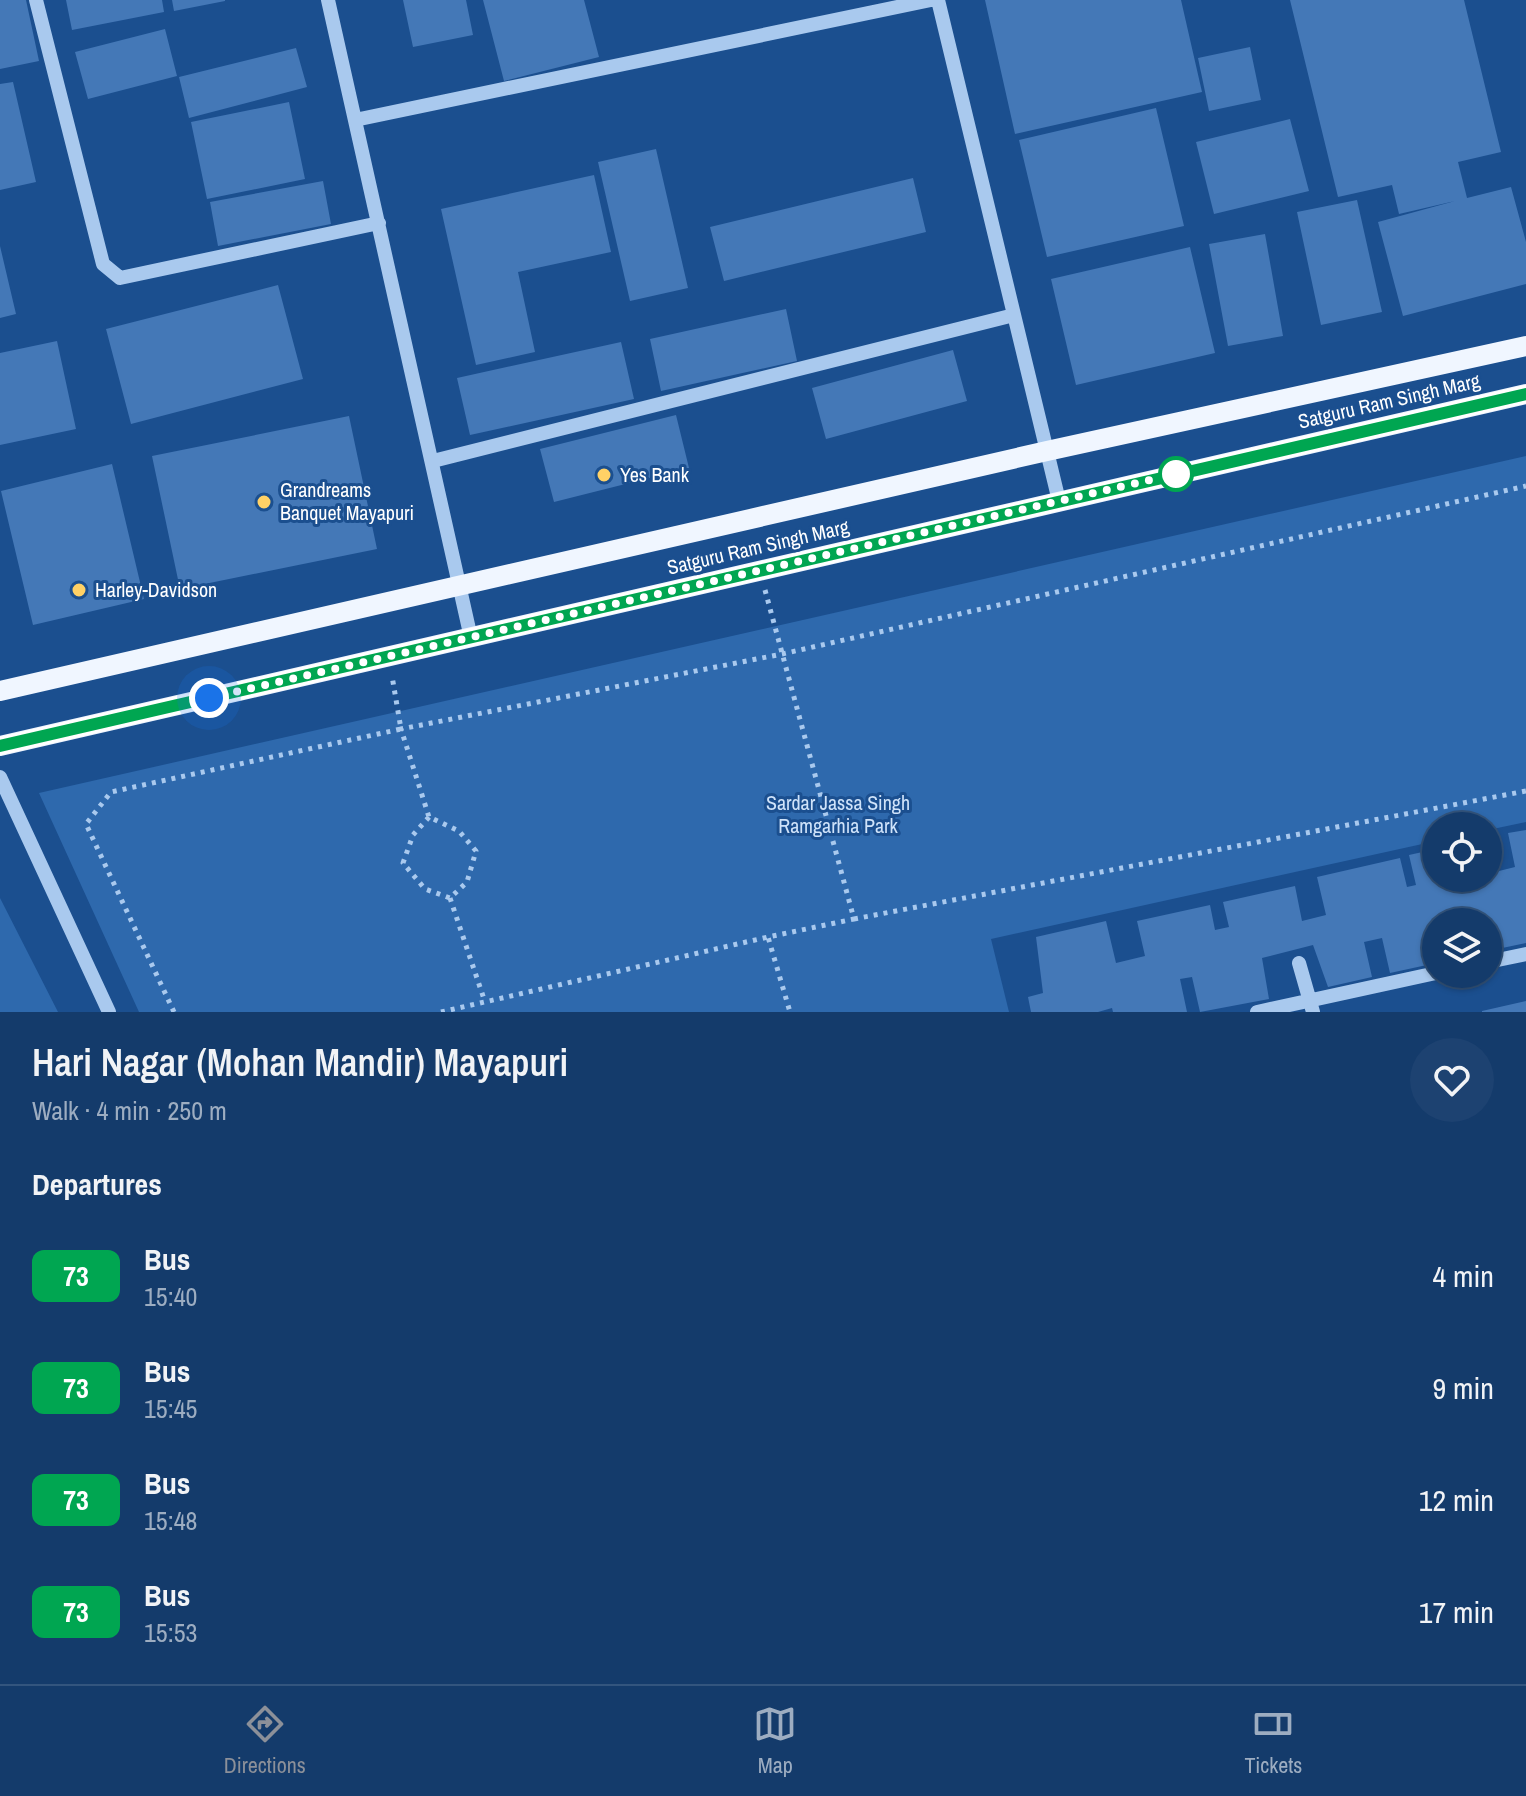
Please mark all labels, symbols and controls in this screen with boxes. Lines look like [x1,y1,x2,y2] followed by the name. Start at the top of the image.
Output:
[1295,366,1483,435] street label: Satguru Ram Singh Marg
[1159,457,1193,491] unlabelled marker
[620,461,690,488] place label: Yes Bank
[595,466,613,484] marker: Yes Bank
[280,476,414,526] place label: Grandreams Banquet Mayapuri
[255,493,273,511] marker: Grandreams Banquet Mayapuri
[664,512,852,581] street label: Satguru Ram Singh Marg
[95,576,217,603] place label: Harley-Davidson
[70,581,88,599] marker: Harley-Davidson
[189,678,229,718] your location
[766,789,910,839] park label: Sardar Jassa Singh Ramgarhia Park
[1422,812,1502,988] map controls
[1422,812,1502,892] button: locate
[1422,908,1502,988] button: layers
[32,1037,568,1088] text: Hari Nagar (Mohan Mandir) Mayapuri
[1410,1038,1494,1122] button: heart
[32,1093,227,1128] text: Walk · 4 min · 250 m
[32,1164,162,1204] text: Departures
[144,1239,190,1279] text: Bus
[1432,1256,1494,1296] text: 4 min
[63,1257,89,1295] text: 73
[144,1279,197,1314] text: 15:40
[144,1351,190,1391] text: Bus
[1432,1368,1494,1408] text: 9 min
[63,1369,89,1407] text: 73
[144,1391,197,1426] text: 15:45
[144,1463,190,1503] text: Bus
[1419,1480,1494,1520] text: 12 min
[63,1481,89,1519] text: 73
[144,1503,197,1538] text: 15:48
[144,1575,190,1615] text: Bus
[1419,1592,1494,1632] text: 17 min
[63,1593,89,1631] text: 73
[144,1615,197,1650] text: 15:53
[224,1702,306,1780] tab: Directions
[753,1702,797,1780] tab: Map
[1245,1702,1302,1780] tab: Tickets

